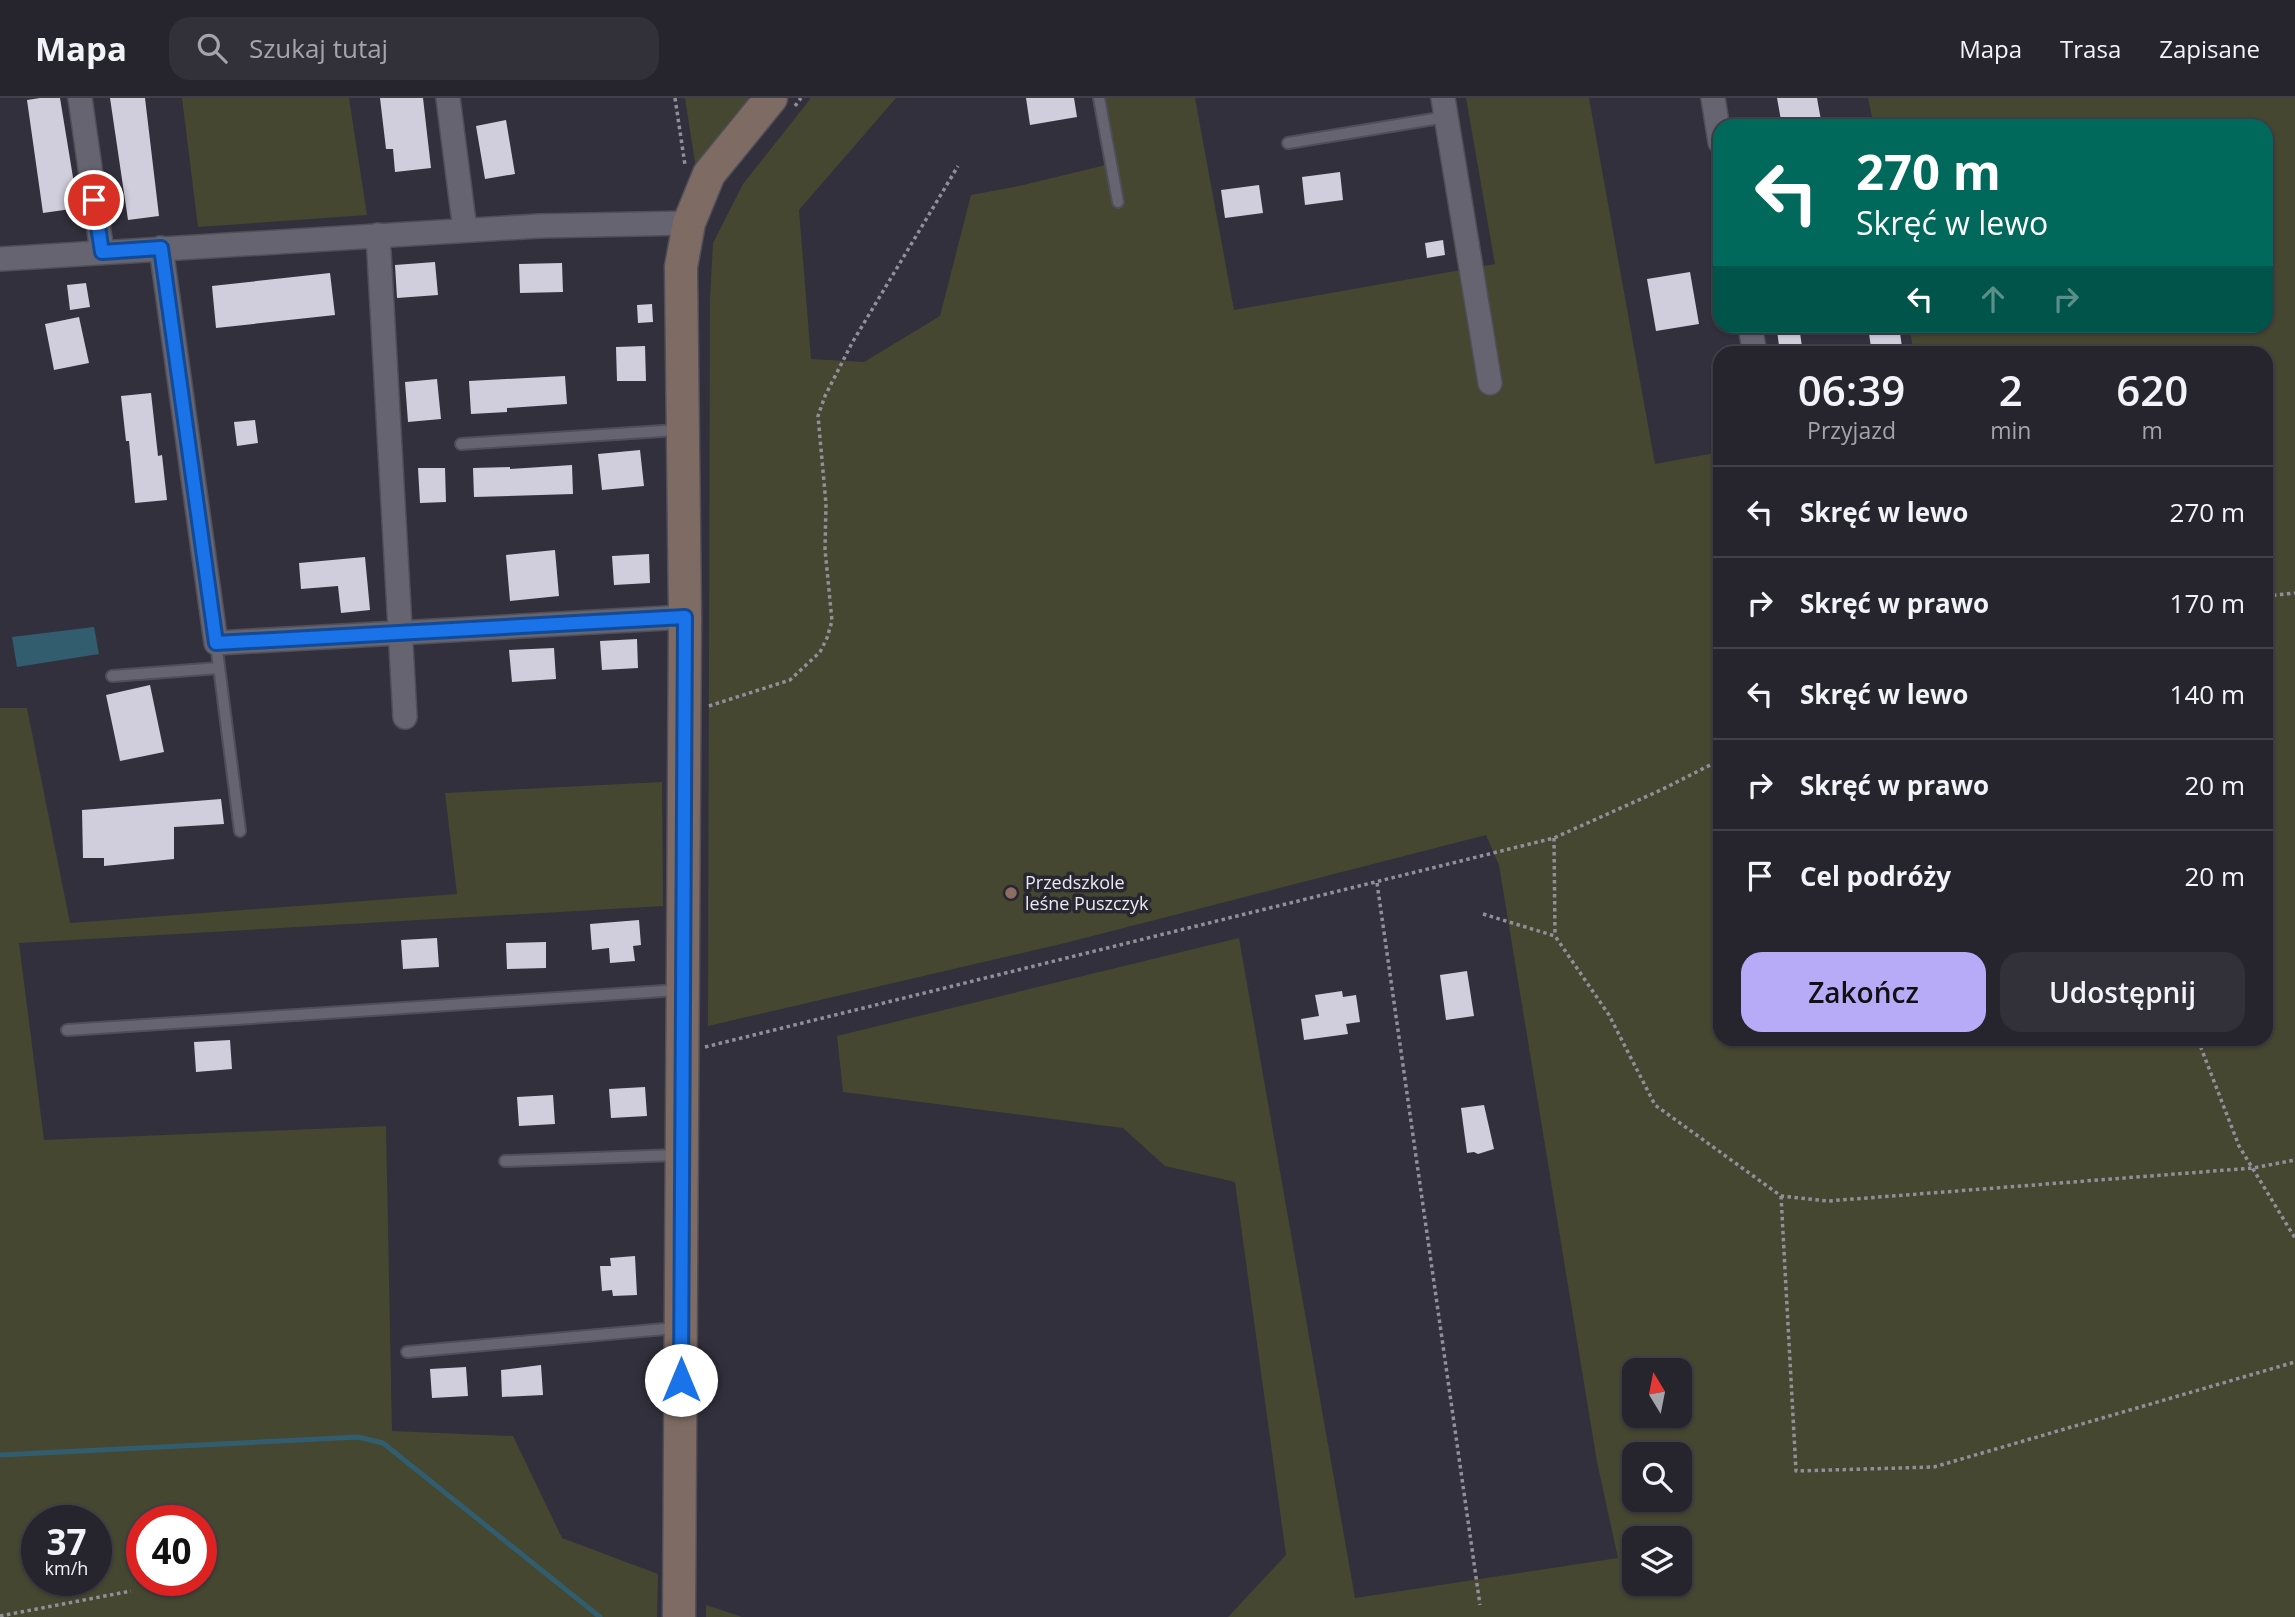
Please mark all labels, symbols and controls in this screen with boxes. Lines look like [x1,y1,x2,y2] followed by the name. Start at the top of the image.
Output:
[169,17,659,80] search box
[35,26,127,71] text: Mapa
[193,29,231,67] icon: search
[249,30,388,66] text: Szukaj tutaj
[1959,32,2022,65] text: Mapa
[2060,32,2121,65] text: Trasa
[2159,32,2260,65] text: Zapisane
[1856,138,2001,204] text: 270 m
[1741,147,1832,238] icon: left
[64,170,124,230] pin
[75,181,113,219] icon: arrive
[1856,201,2048,244] text: Skręć w lewo
[1901,280,1939,318] icon: left
[1974,280,2012,318] icon: ahead
[2047,280,2085,318] icon: right
[1798,361,1905,418] text: 06:39
[1999,361,2023,418] text: 2
[2116,361,2188,418] text: 620
[1807,414,1896,446] text: Przyjazd
[1990,414,2031,446] text: min
[2142,414,2163,446] text: m
[1741,493,1779,531] icon: left
[1800,494,1968,530] text: Skręć w lewo
[2170,494,2245,530] text: 270 m
[1741,584,1779,622] icon: right
[1800,585,1989,621] text: Skręć w prawo
[2170,585,2245,621] text: 170 m
[1741,675,1779,713] icon: left
[1800,676,1968,712] text: Skręć w lewo
[2170,676,2245,712] text: 140 m
[1741,766,1779,804] icon: right
[1800,767,1989,803] text: Skręć w prawo
[2184,767,2245,803] text: 20 m
[1741,857,1779,895] icon: arrive
[1800,858,1951,894] text: Cel podróży
[2184,858,2245,894] text: 20 m
[1025,870,1149,915] place label: Przedszkole leśne Puszczyk
[1003,885,1019,901] marker: Przedszkole leśne Puszczyk
[1741,952,1986,1032] button: Zakończ
[2000,952,2245,1032] button: Udostępnij
[644,1343,718,1417] position arrow
[1622,1358,1692,1428] north arrow
[1622,1358,1692,1596] map controls
[1622,1442,1692,1512] button: search
[126,1505,217,1596] speed limit sign: 40
[46,1518,87,1565] text: 37
[1622,1526,1692,1596] button: layers
[45,1556,88,1580] text: km/h

